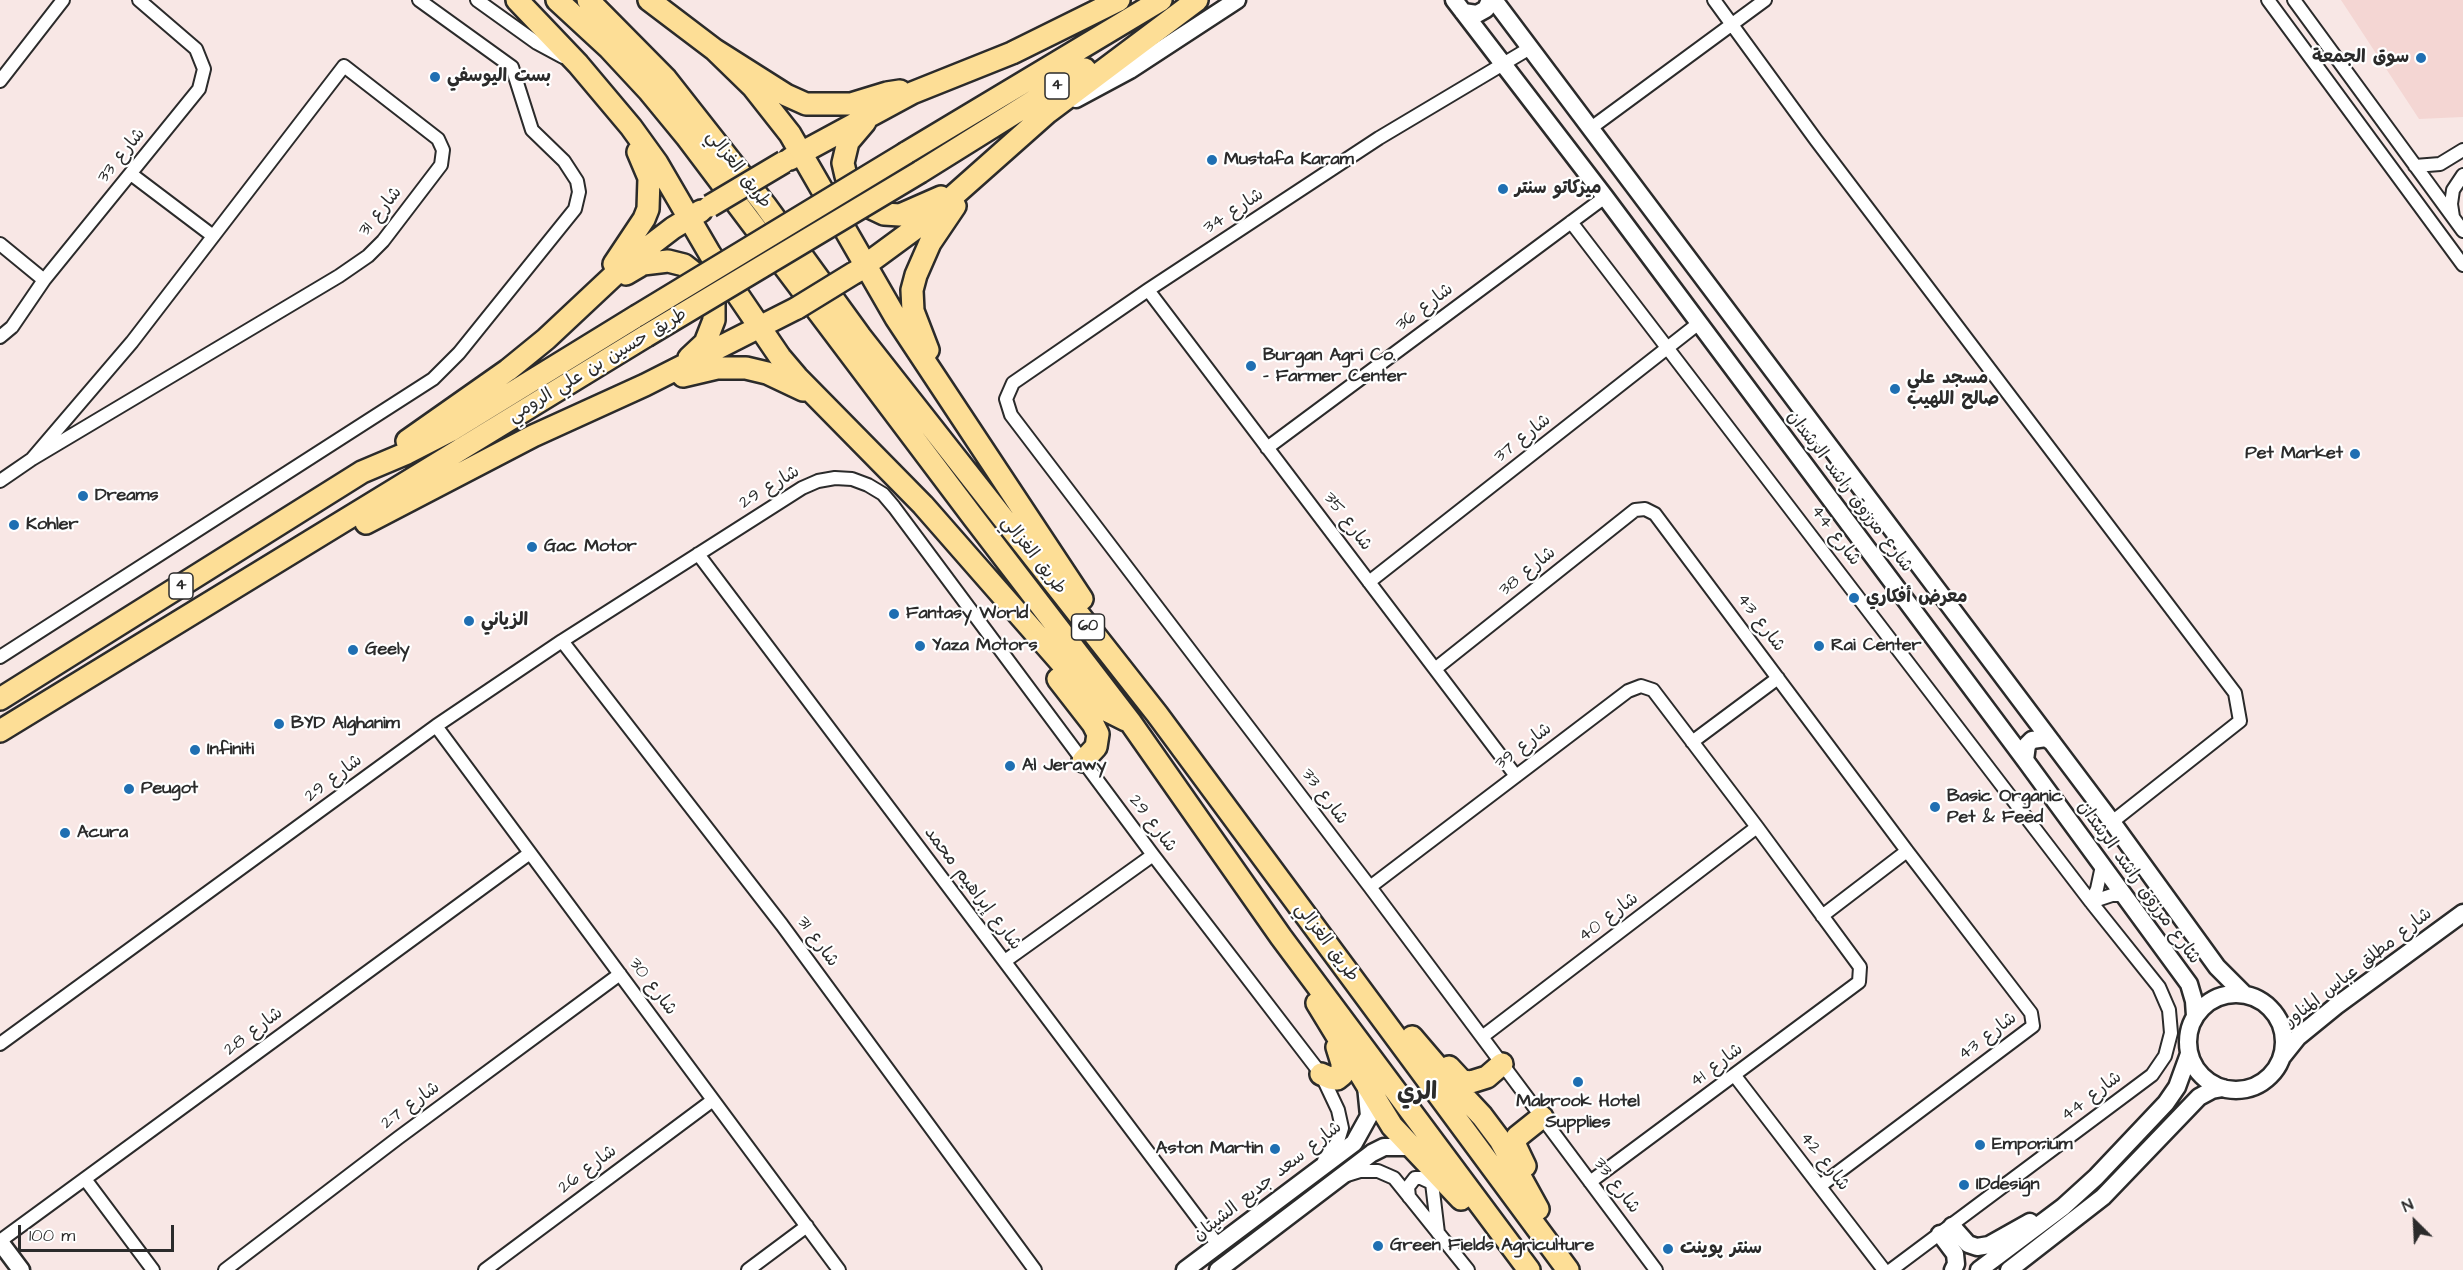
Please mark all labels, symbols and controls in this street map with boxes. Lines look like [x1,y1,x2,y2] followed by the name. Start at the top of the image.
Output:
[2312,47,2409,69] place label: سوق الجمعة
[2414,51,2428,65] marker: سوق الجمعة
[447,66,551,88] place label: بست اليوسفي
[428,70,442,84] marker: بست اليوسفي
[1045,73,1069,99] road number: 4
[93,124,151,188] street label: شارع 33
[701,127,775,213] street label: طريق الغزالي
[1224,149,1354,171] place label: Mustafa Karam
[1205,153,1219,167] marker: Mustafa Karam
[1515,178,1601,200] place label: ميركاتو سنتر
[1496,182,1510,196] marker: ميركاتو سنتر
[354,183,408,241] street label: شارع 31
[1200,185,1268,239] street label: شارع 34
[1392,279,1458,337] street label: شارع 36
[505,304,691,428] street label: طريق حسين بن علي الرومي
[1263,345,1407,388] place label: Burgan Agri Co. - Farmer Center
[1244,359,1258,373] marker: Burgan Agri Co. - Farmer Center
[1907,368,1999,410] place label: مسجد علي صالح اللهيب
[1888,382,1902,396] marker: مسجد علي صالح اللهيب
[1781,407,1917,577] street label: شارع مرزوق راشد الرشدان
[1490,410,1556,468] street label: شارع 37
[2245,443,2343,465] place label: Pet Market
[2348,447,2362,461] marker: Pet Market
[736,462,804,514] street label: شارع 29
[95,485,159,507] place label: Dreams
[1318,488,1376,556] street label: شارع 35
[76,489,90,503] marker: Dreams
[1805,501,1865,571] street label: شارع 44
[996,513,1070,599] street label: طريق الغزالي
[26,514,78,536] place label: Kohler
[7,518,21,532] marker: Kohler
[544,536,637,558] place label: Gac Motor
[525,540,539,554] marker: Gac Motor
[1495,543,1561,601] street label: شارع 38
[169,573,193,599] road number: 4
[1866,587,1968,609] place label: معرض أفكاري
[1731,590,1789,656] street label: شارع 43
[1847,591,1861,605] marker: معرض أفكاري
[906,603,1028,625] place label: Fantasy World
[887,607,901,621] marker: Fantasy World
[481,610,528,632] place label: الزياني
[462,614,476,628] marker: الزياني
[1072,614,1104,640] road number: 60
[932,635,1037,657] place label: Yaza Motors
[1831,635,1921,657] place label: Rai Center
[365,639,410,661] place label: Geely
[913,639,927,653] marker: Yaza Motors
[1812,639,1826,653] marker: Rai Center
[346,643,360,657] marker: Geely
[291,713,400,735] place label: BYD Alghanim
[272,717,286,731] marker: BYD Alghanim
[1491,719,1557,775] street label: شارع 39
[207,739,254,761] place label: Infiniti
[188,743,202,757] marker: Infiniti
[301,750,367,808] street label: شارع 29
[1022,755,1106,777] place label: Al Jerawy
[1003,759,1017,773] marker: Al Jerawy
[1296,765,1352,829] street label: شارع 33
[141,778,198,800] place label: Peugot
[122,782,136,796] marker: Peugot
[1947,786,2063,828] place label: Basic Organic Pet & Feed
[1123,791,1181,857] street label: شارع 29
[2071,797,2205,969] street label: شارع مرزوق راشد الرشدان
[1928,800,1942,814] marker: Basic Organic Pet & Feed
[77,822,128,844] place label: Acura
[919,823,1025,955] street label: شارع إبراهيم محمد
[58,826,72,840] marker: Acura
[1575,888,1643,948] street label: شارع 40
[1289,899,1363,987] street label: طريق الغزالي
[2281,904,2437,1032] street label: شارع مطلق عباس المناور
[791,912,843,972] street label: شارع 31
[623,954,681,1020] street label: شارع 30
[220,1003,288,1061] street label: شارع 28
[1955,1008,2021,1066] street label: شارع 43
[1686,1039,1748,1093] street label: شارع 41
[2057,1067,2127,1127] street label: شارع 44
[1571,1075,1585,1089] marker: Mabrook Hotel Supplies
[377,1077,445,1135] street label: شارع 27
[1397,1080,1437,1108] district label: الري
[1516,1091,1640,1134] place label: Mabrook Hotel Supplies
[1189,1117,1347,1247] street label: شارع سعد جديع الشيتان
[1794,1128,1854,1196] street label: شارع 42
[1992,1134,2073,1156] place label: Emporium
[1156,1138,1263,1160] place label: Aston Martin
[1973,1138,1987,1152] marker: Emporium
[554,1141,622,1199] street label: شارع 26
[1268,1142,1282,1156] marker: Aston Martin
[1588,1154,1644,1218] street label: شارع 33
[1976,1174,2039,1196] place label: IDdesign
[1957,1178,1971,1192] marker: IDdesign
[2385,1192,2445,1252] north arrow
[2399,1193,2417,1218] text: N
[21,1213,177,1251] scale bar
[29,1223,75,1248] text: 100 m
[1390,1235,1594,1257] place label: Green Fields Agriculture
[1680,1238,1762,1260] place label: سنتر پوينت
[1371,1239,1385,1253] marker: Green Fields Agriculture
[1661,1242,1675,1256] marker: سنتر پوينت

